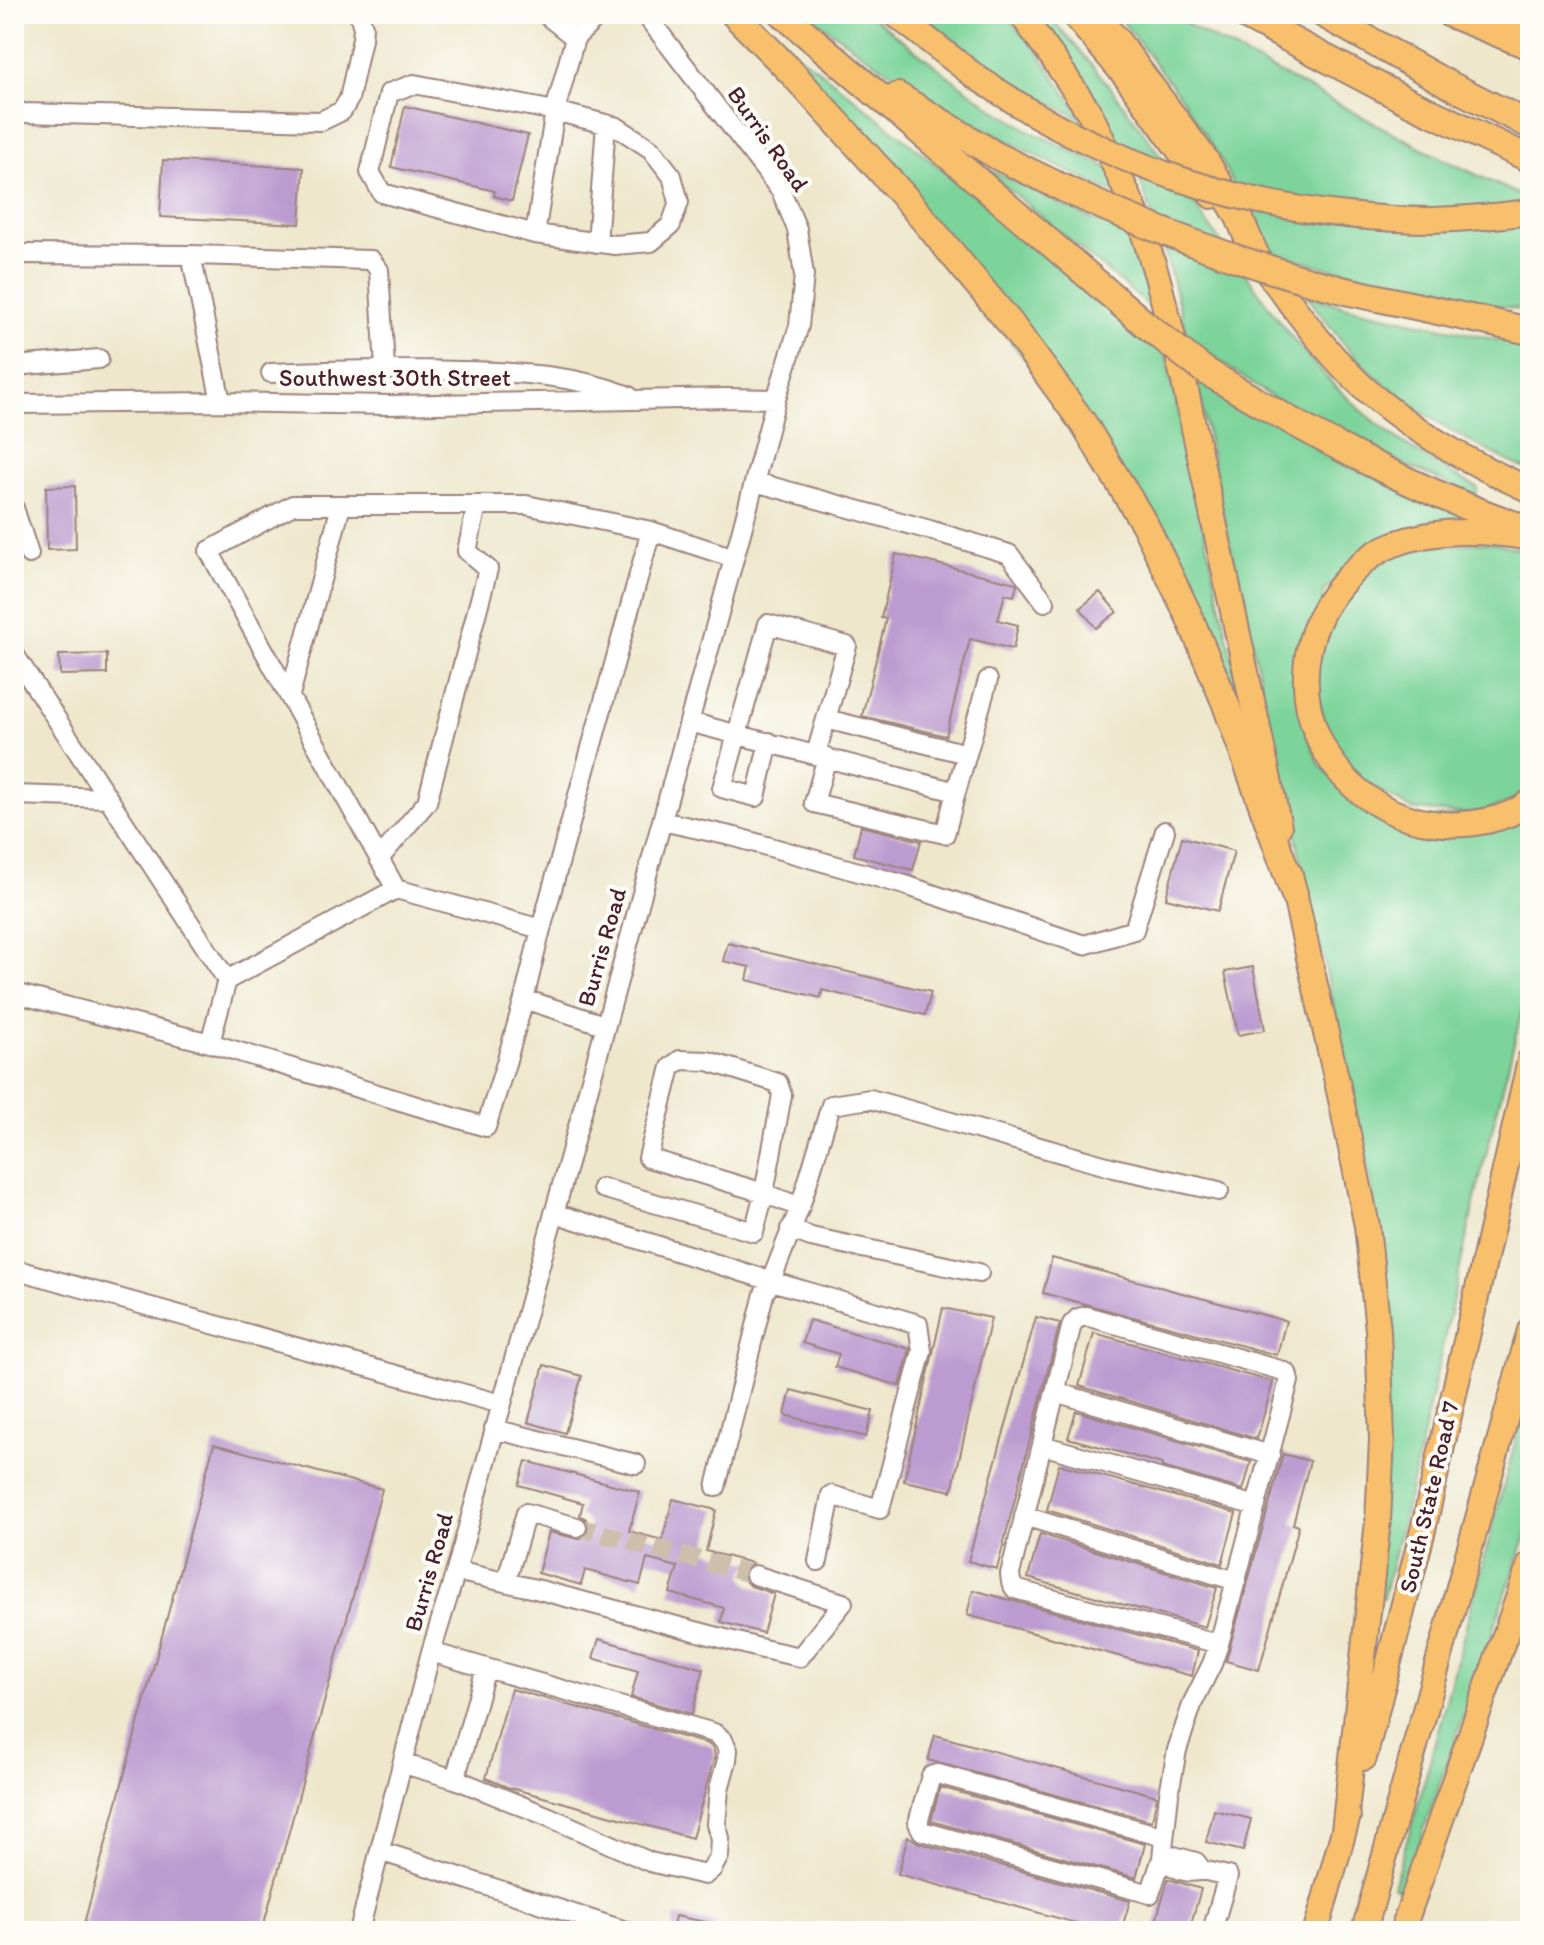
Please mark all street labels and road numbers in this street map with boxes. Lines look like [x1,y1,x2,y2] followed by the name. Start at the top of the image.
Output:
[722,80,815,197] street label: Burris Road
[279,363,511,392] street label: Southwest 30th Street
[571,884,632,1010] street label: Burris Road
[1392,1398,1465,1596] street label: South State Road 7
[398,1509,459,1635] street label: Burris Road

